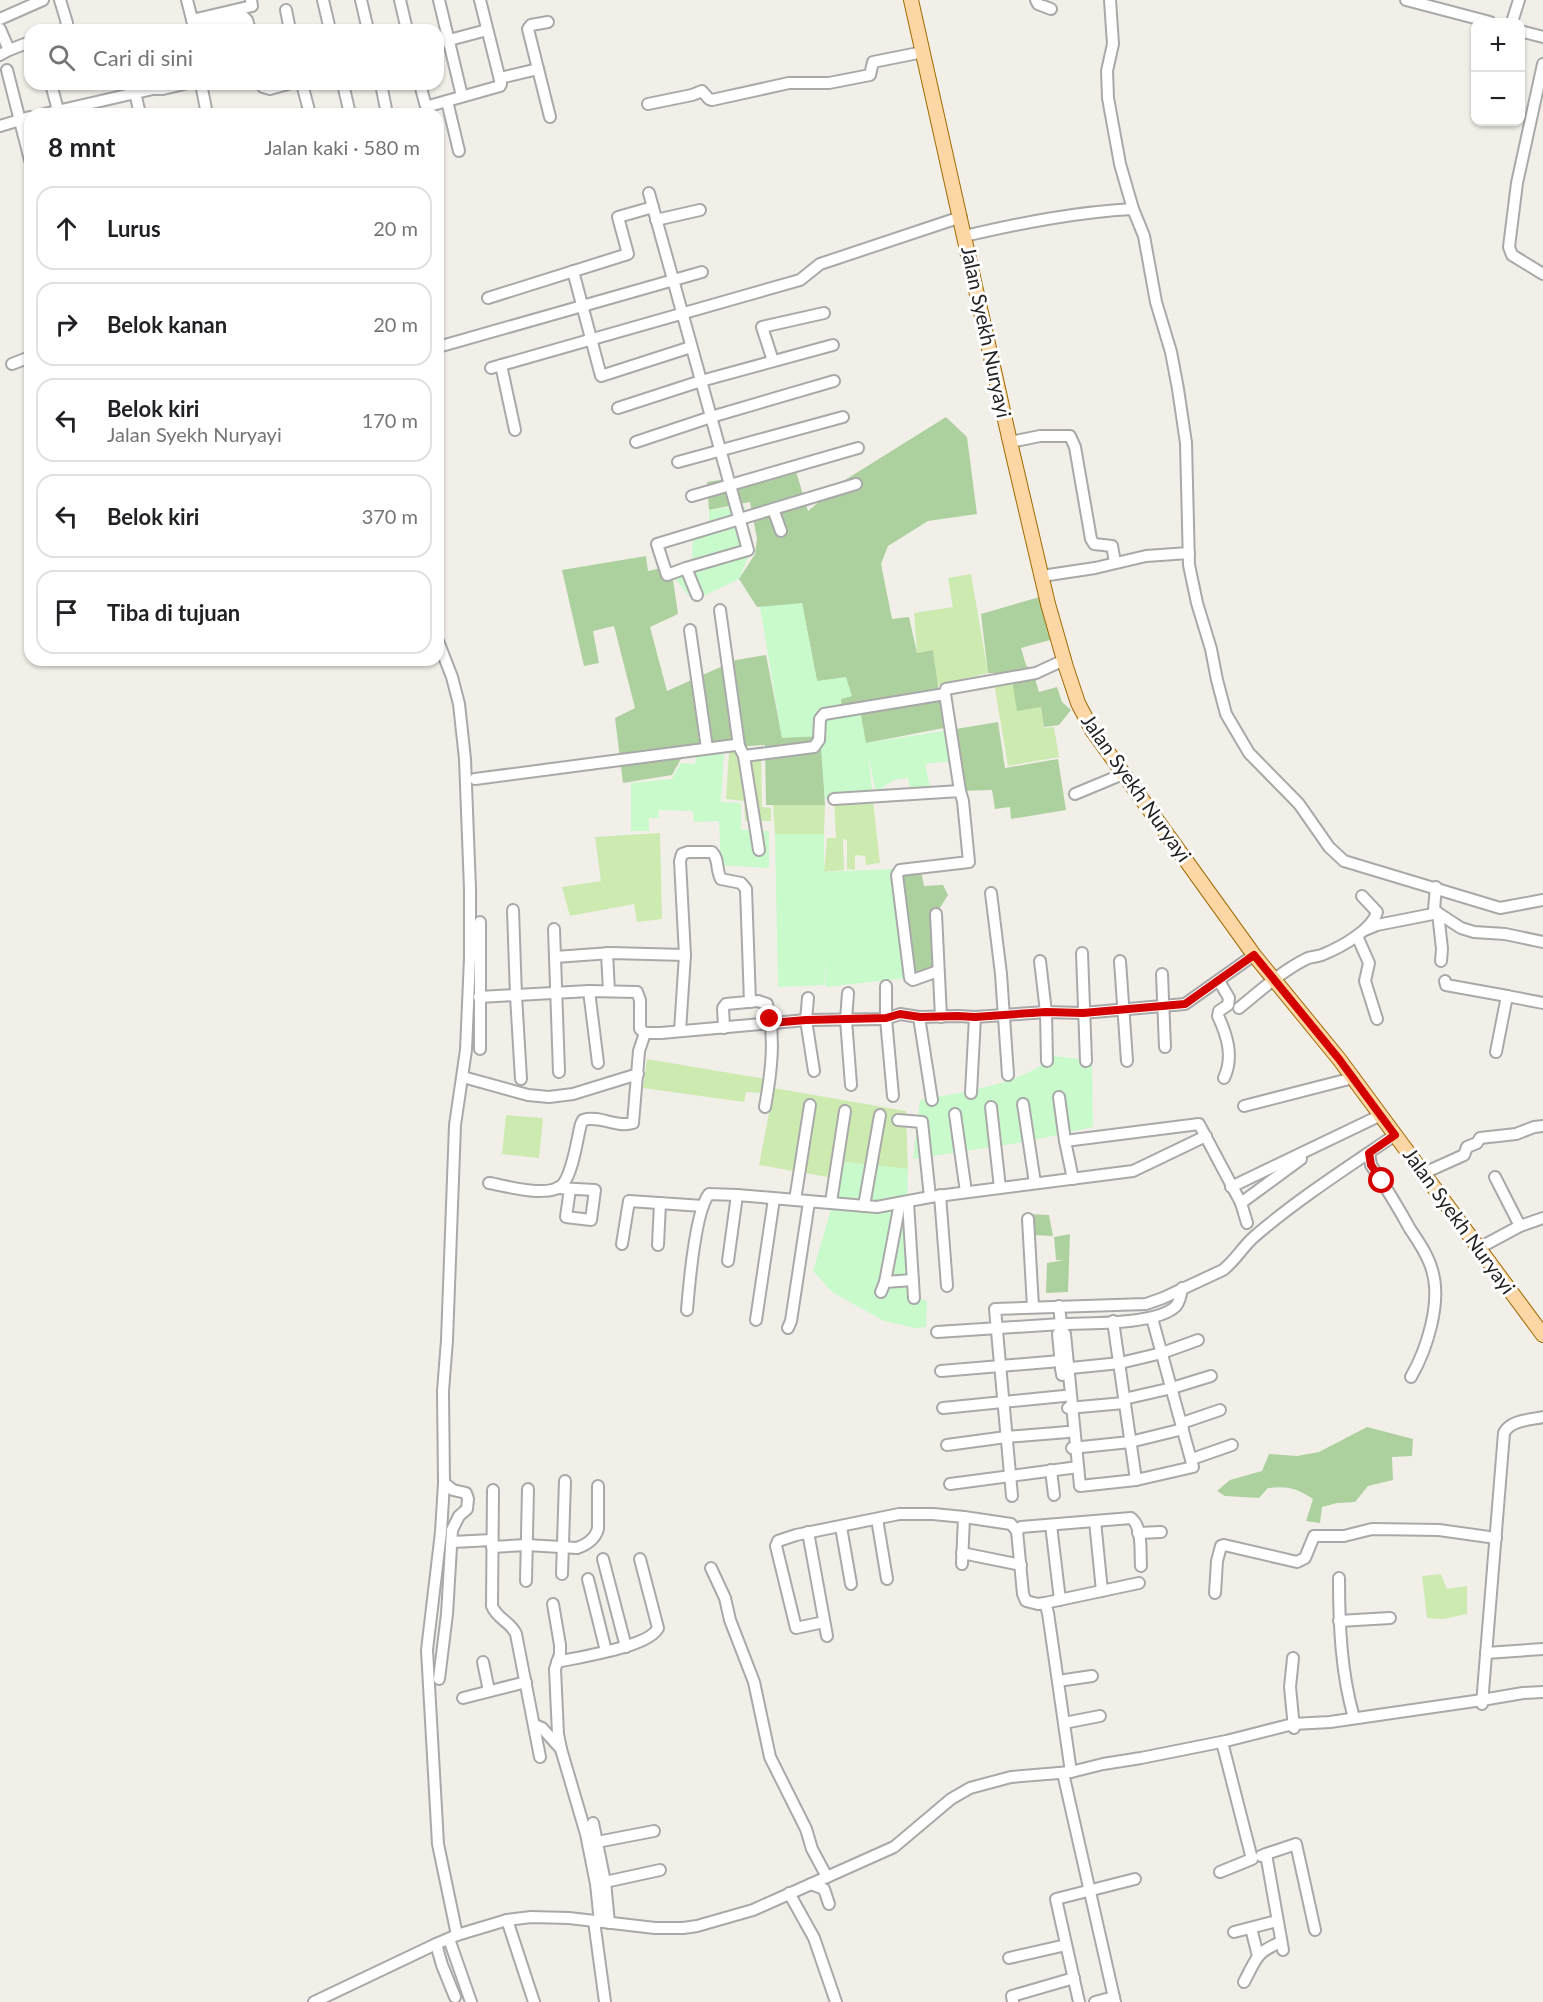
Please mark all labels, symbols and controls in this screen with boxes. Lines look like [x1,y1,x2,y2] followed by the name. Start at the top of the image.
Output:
[1471,18,1525,126] map controls
[1471,18,1525,72] button: +
[24,24,444,90] search box
[45,41,78,74] icon: search
[93,44,193,71] text: Cari di sini
[1471,72,1525,126] button: −
[48,131,115,163] text: 8 mnt
[264,135,420,159] text: Jalan kaki · 580 m
[50,212,83,245] icon: ahead
[107,215,161,242] text: Lurus
[373,216,418,240] text: 20 m
[957,244,1017,420] street label: Jalan Syekh Nuryayi
[50,308,83,341] icon: right
[107,311,227,338] text: Belok kanan
[373,312,418,336] text: 20 m
[107,395,199,422] text: Belok kiri
[50,404,83,437] icon: left
[362,408,418,432] text: 170 m
[107,422,282,446] text: Jalan Syekh Nuryayi
[50,500,83,533] icon: left
[107,503,199,530] text: Belok kiri
[362,504,418,528] text: 370 m
[50,596,83,629] icon: arrive
[107,599,240,626] text: Tiba di tujuan
[1077,709,1197,866] street label: Jalan Syekh Nuryayi
[756,1005,782,1031] route end
[1399,1143,1521,1298] street label: Jalan Syekh Nuryayi
[1368,1167,1394,1193] route start

